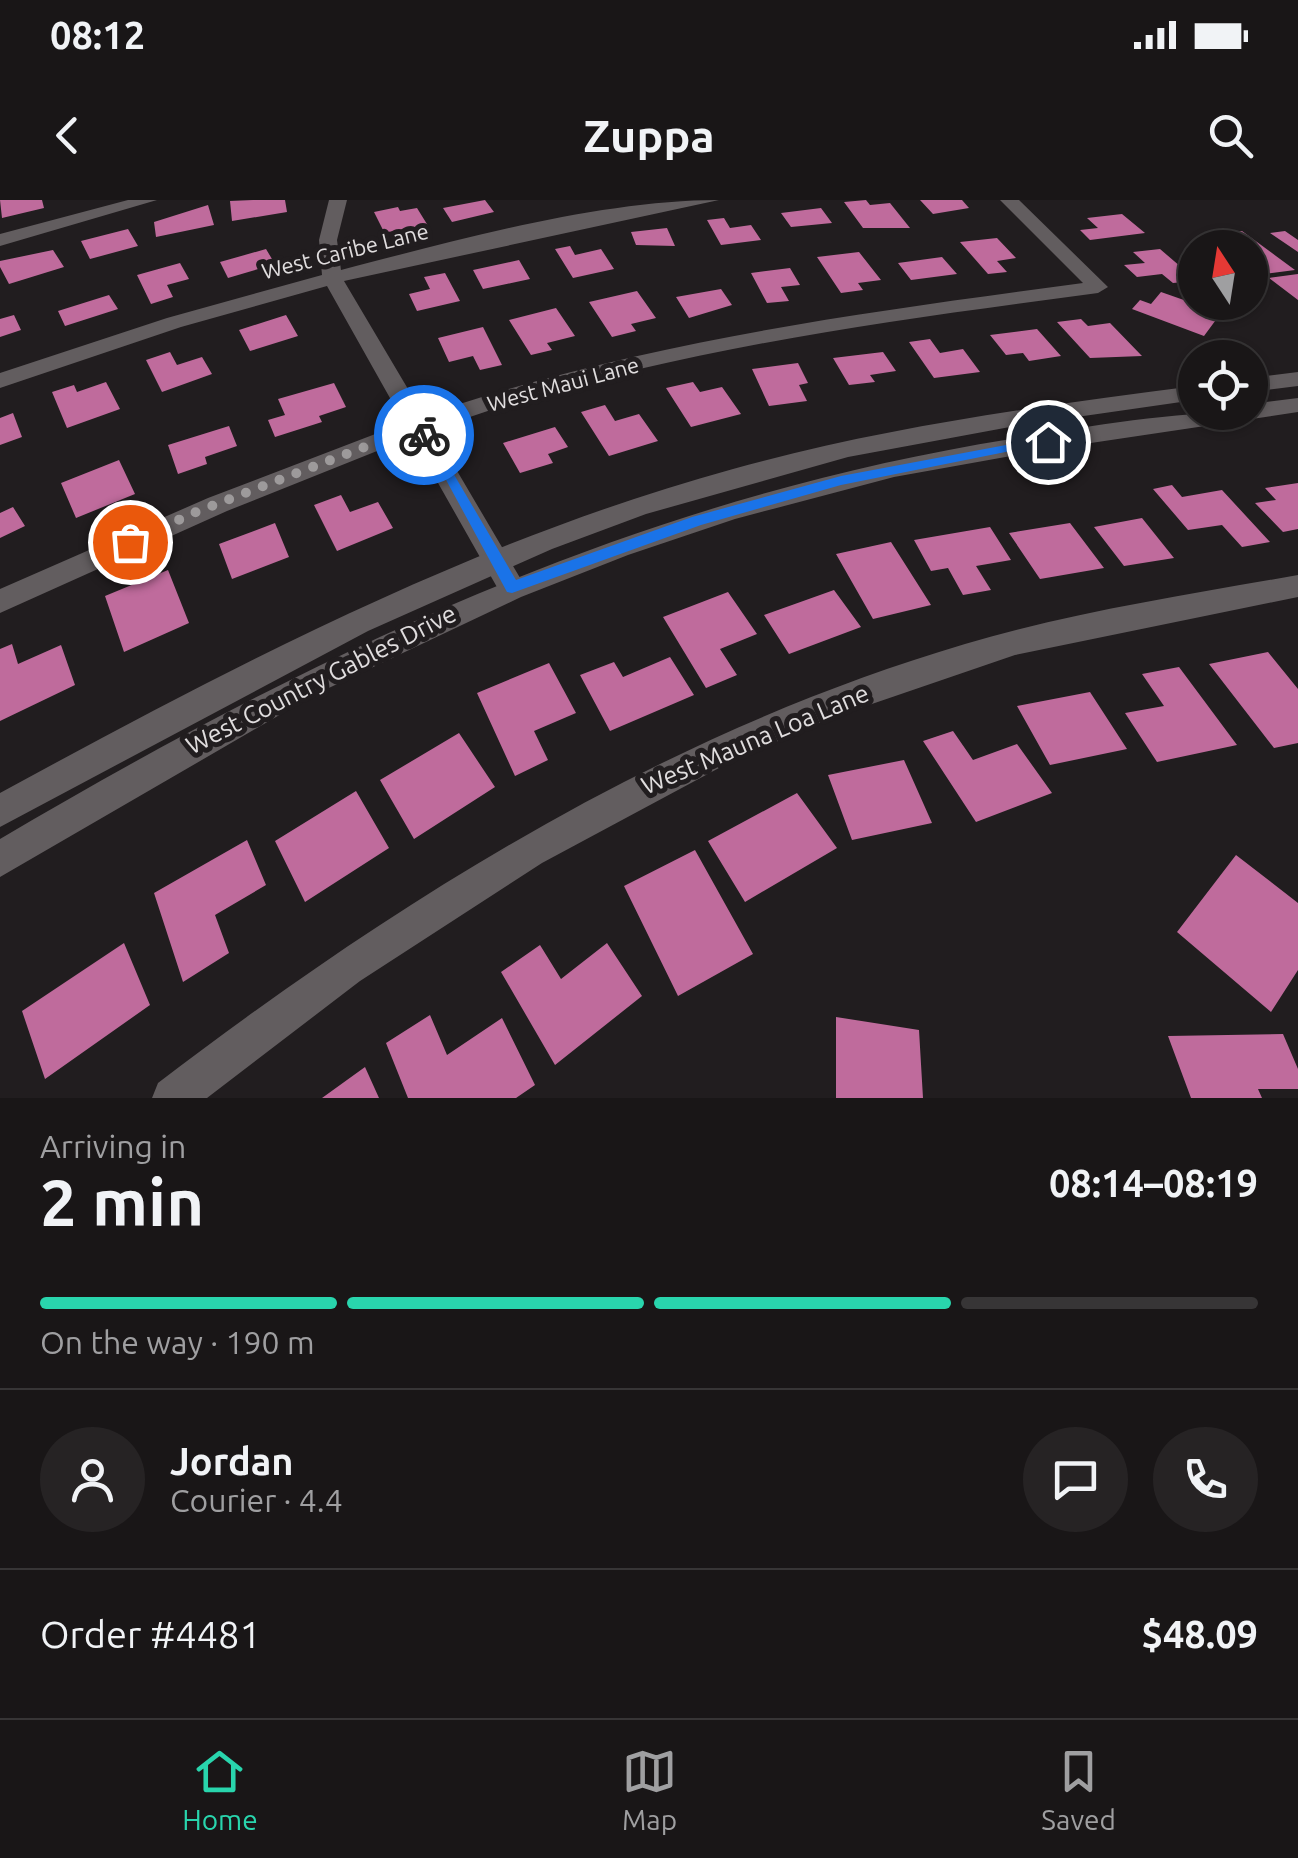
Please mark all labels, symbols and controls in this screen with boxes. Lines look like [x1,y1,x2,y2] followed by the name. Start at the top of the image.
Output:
[50,14,145,56] text: 08:12
[40,108,95,163] icon: back
[1203,108,1258,163] icon: search
[583,110,715,161] text: Zuppa
[259,218,431,283] street label: West Caribe Lane
[1178,230,1268,320] north arrow
[1178,230,1268,430] map controls
[1178,340,1268,430] button: locate
[484,351,641,416] street label: West Maui Lane
[374,385,474,485] courier
[1006,400,1091,485] pin
[397,408,452,463] icon: bike
[1021,415,1076,470] icon: home
[88,500,173,585] pin
[103,515,158,570] icon: bag
[181,599,461,759] street label: West Country Gables Drive
[637,678,873,800] street label: West Mauna Loa Lane
[40,1128,186,1164] text: Arriving in
[1049,1162,1258,1204] text: 08:14–08:19
[40,1165,204,1238] text: 2 min
[40,1324,315,1360] text: On the way · 190 m
[40,1427,145,1532] button: person
[1023,1427,1128,1532] button: chat
[1153,1427,1258,1532] button: phone
[170,1440,294,1482] text: Jordan
[170,1482,343,1518] text: Courier · 4.4
[40,1613,261,1655] text: Order #4481
[1141,1613,1258,1655] text: $48.09
[182,1744,258,1835] tab: Home
[622,1744,677,1835] tab: Map
[1041,1744,1116,1835] tab: Saved

